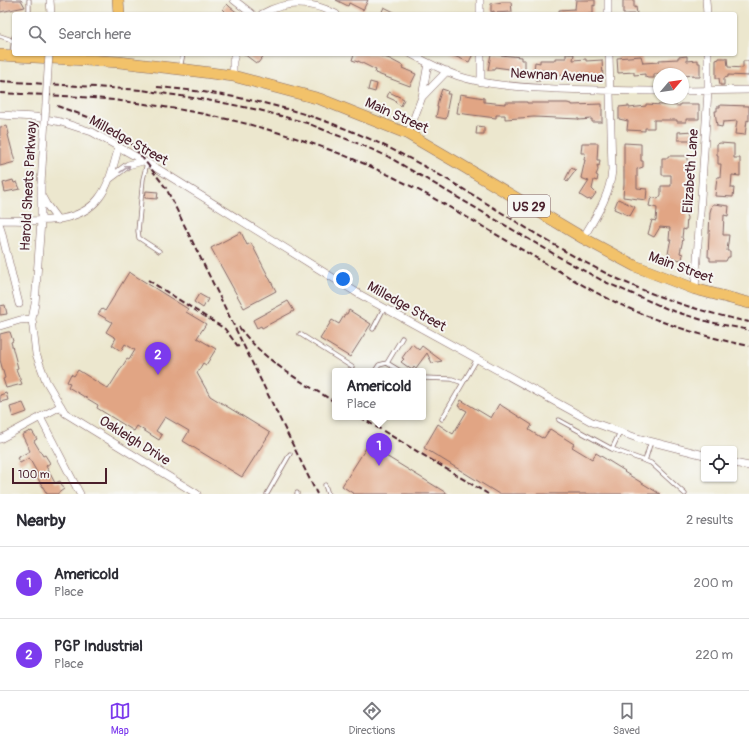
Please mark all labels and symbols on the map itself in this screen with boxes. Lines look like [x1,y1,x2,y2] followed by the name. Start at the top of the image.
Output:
[510,65,604,86] street label: Newnan Avenue
[653,68,689,104] north arrow
[362,94,432,137] street label: Main Street
[86,112,172,169] street label: Milledge Street
[17,121,40,251] street label: Harold Sheats Parkway
[679,128,702,214] street label: Elizabeth Lane
[119,165,130,173] one-way arrow
[508,195,550,217] road number: US 29
[646,248,716,287] street label: Main Street
[333,269,353,289] your location
[364,278,450,335] street label: Milledge Street
[145,342,171,375] pin: 2
[96,412,174,469] street label: Oakleigh Drive
[366,433,392,466] pin: 1
[12,466,107,485] scale bar

